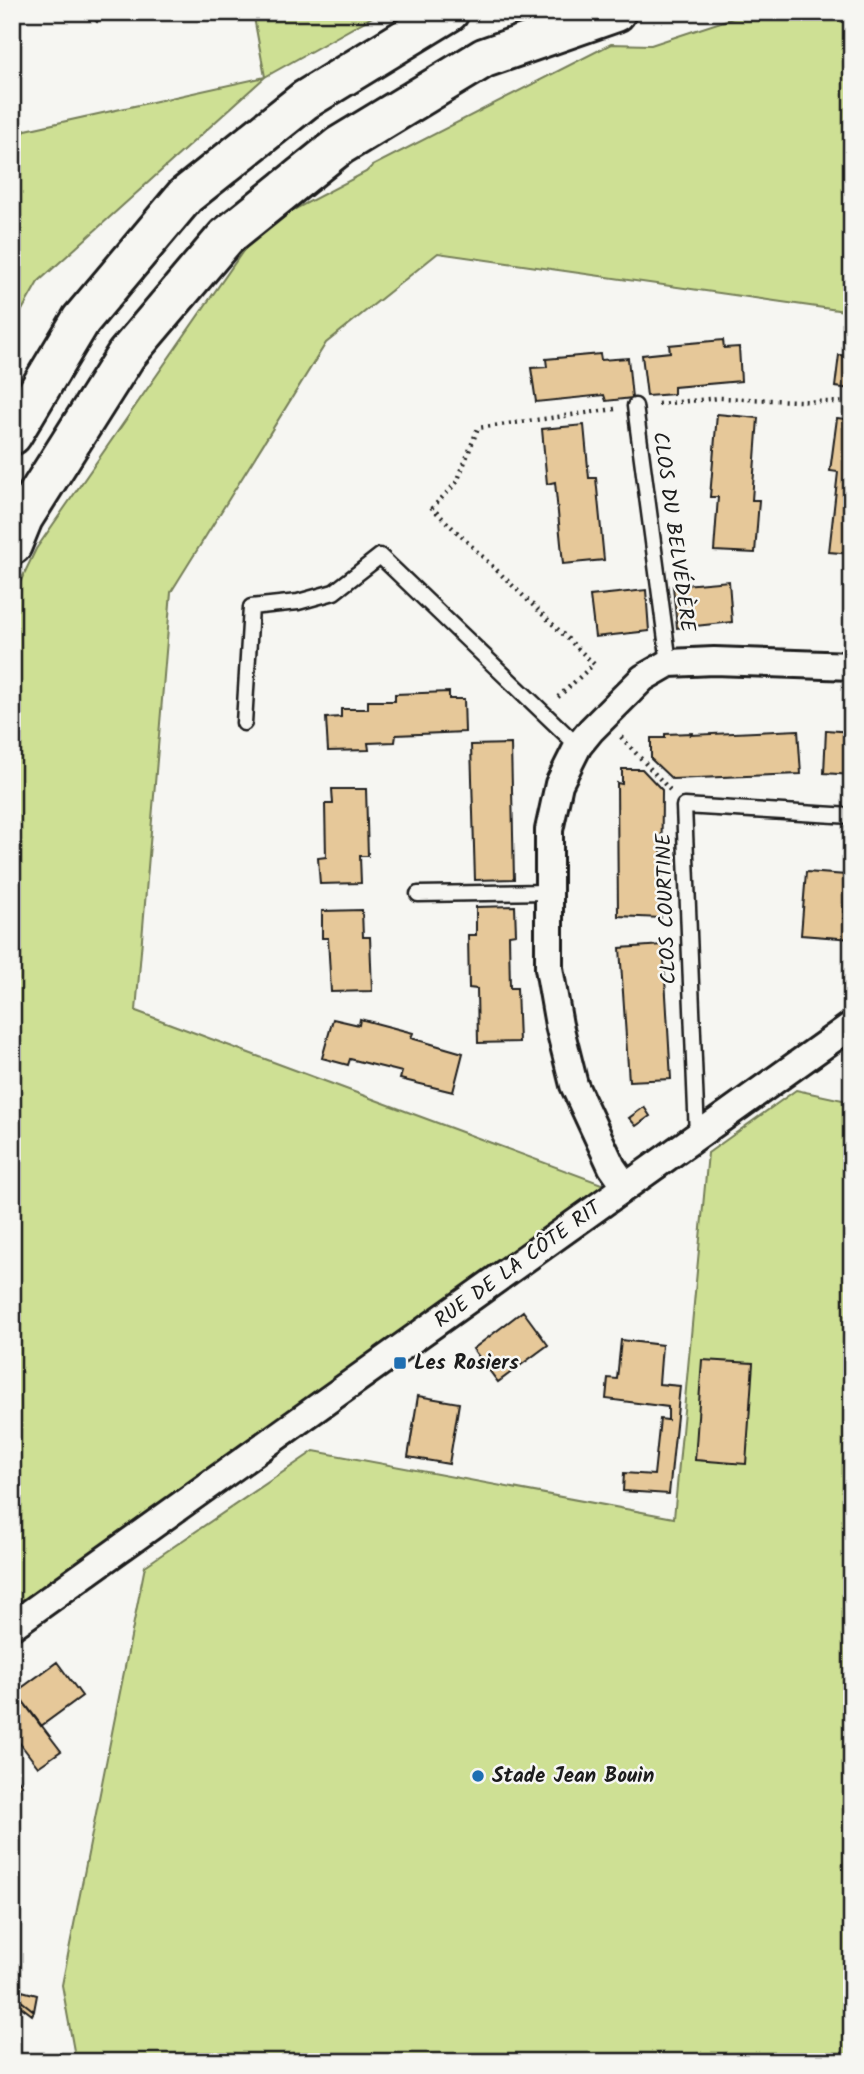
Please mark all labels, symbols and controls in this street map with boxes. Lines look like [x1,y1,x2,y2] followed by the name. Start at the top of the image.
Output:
[643,430,703,635] street label: CLOS DU BELVÉDÈRE
[648,832,686,985] street label: CLOS COURTINE
[427,1192,610,1337] street label: RUE DE LA CÔTE RIT
[414,1347,519,1380] place label: Les Rosiers
[392,1355,408,1371] marker: Les Rosiers
[492,1760,654,1793] place label: Stade Jean Bouin
[470,1768,486,1784] marker: Stade Jean Bouin

